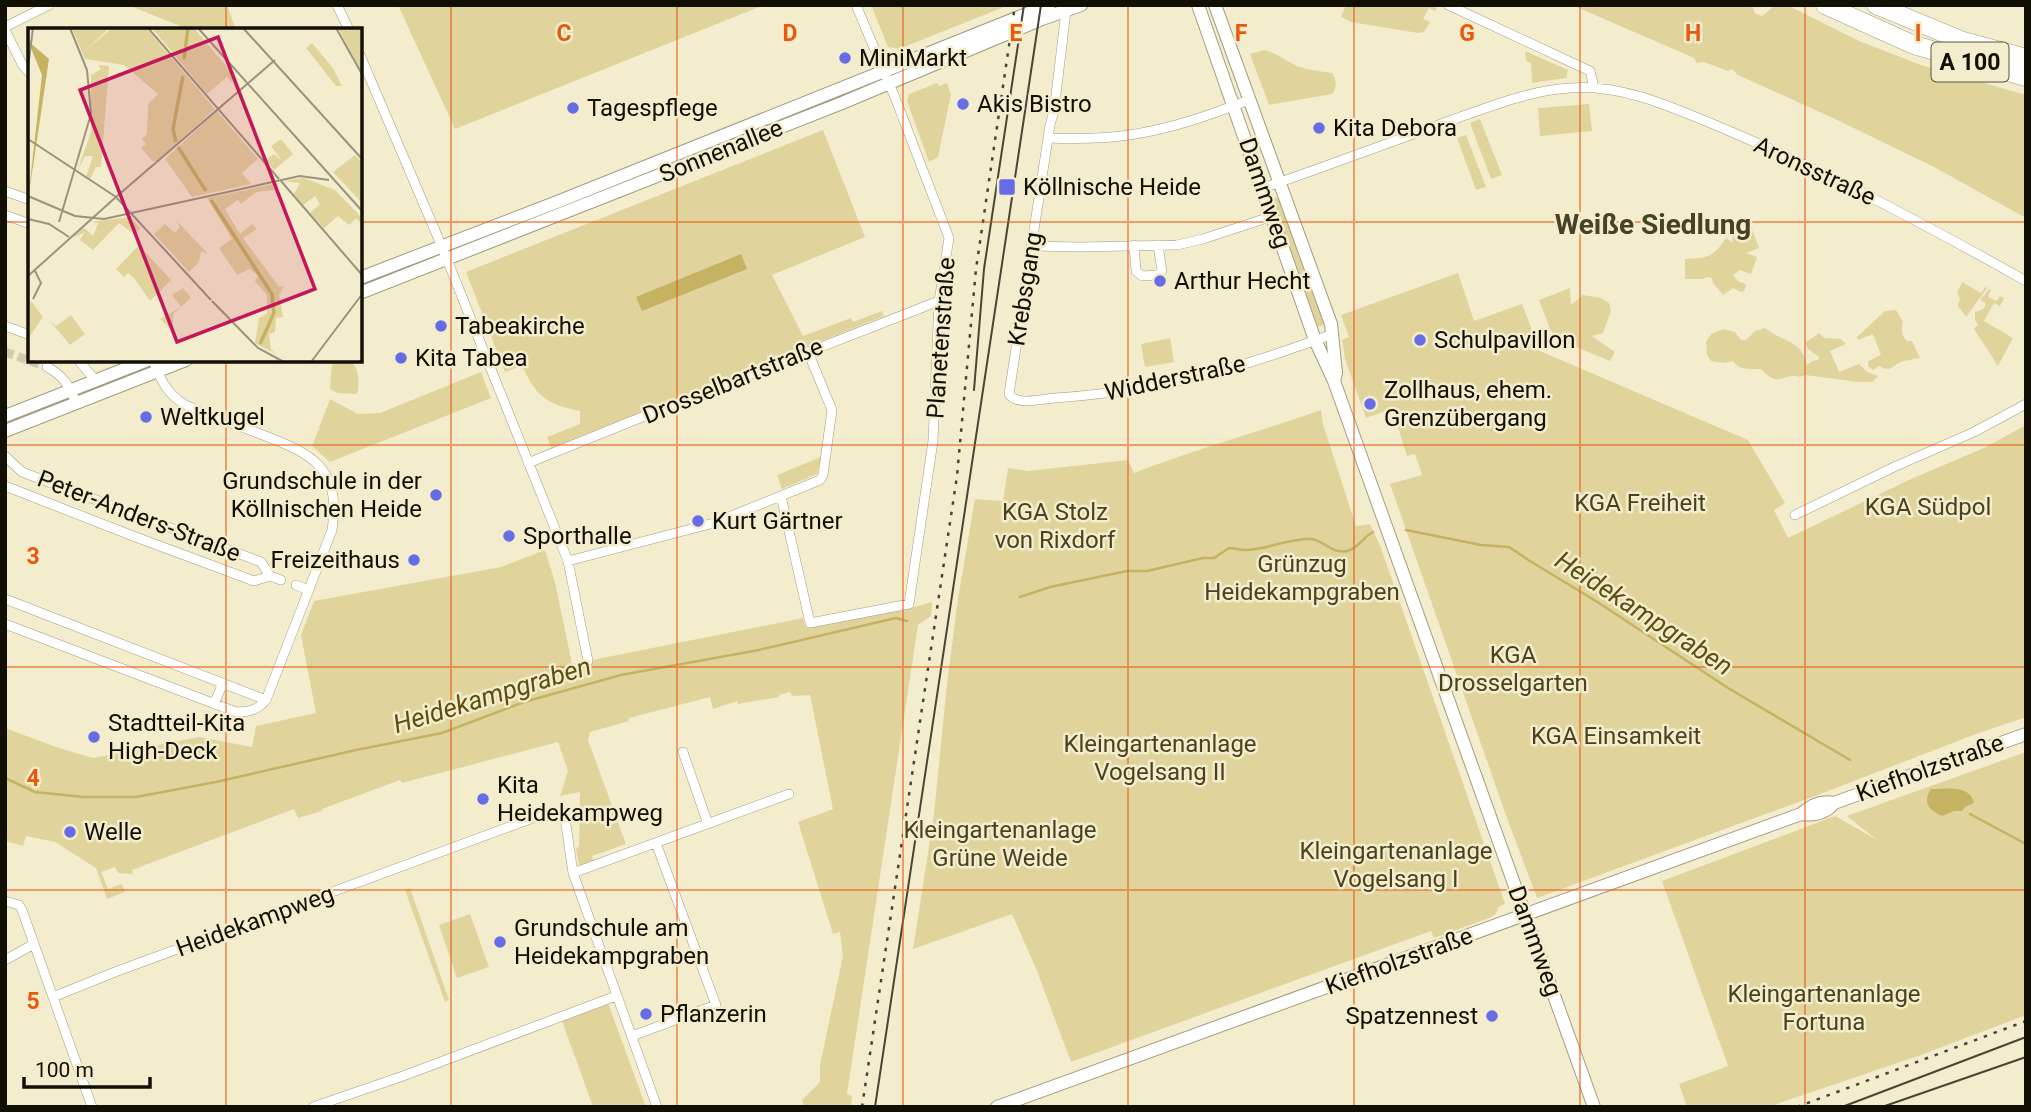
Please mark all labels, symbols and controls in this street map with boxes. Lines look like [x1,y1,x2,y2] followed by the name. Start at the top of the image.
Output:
[556,20,572,47] text: C
[783,20,797,47] text: D
[1010,20,1023,47] text: E
[1235,20,1248,47] text: F
[1459,20,1475,47] text: G
[1685,20,1701,47] text: H
[1915,20,1921,47] text: I
[28,28,362,362] inset map
[1932,43,2008,82] road number: A 100
[859,44,967,72] place label: MiniMarkt
[837,50,853,66] marker: MiniMarkt
[977,90,1092,118] place label: Akis Bistro
[587,94,718,122] place label: Tagespflege
[955,96,971,112] marker: Akis Bistro
[565,100,581,116] marker: Tagespflege
[655,114,787,188] street label: Sonnenallee
[1333,114,1457,142] place label: Kita Debora
[1311,120,1327,136] marker: Kita Debora
[1750,131,1880,211] street label: Aronsstraße
[1233,134,1297,252] street label: Dammweg
[1023,173,1201,201] place label: Köllnische Heide
[997,177,1017,197] marker: Köllnische Heide
[1555,208,1751,241] district label: Weiße Siedlung
[1002,230,1048,348] street label: Krebsgang
[921,256,961,420] street label: Planetenstraße
[1174,267,1310,295] place label: Arthur Hecht
[1152,273,1168,289] marker: Arthur Hecht
[455,312,585,340] place label: Tabeakirche
[433,318,449,334] marker: Tabeakirche
[1434,326,1576,354] place label: Schulpavillon
[639,332,827,430] street label: Drosselbartstraße
[1412,332,1428,348] marker: Schulpavillon
[415,344,528,372] place label: Kita Tabea
[1102,349,1248,407] street label: Widderstraße
[393,350,409,366] marker: Kita Tabea
[1384,376,1552,432] place label: Zollhaus, ehem. Grenzübergang
[1362,396,1378,412] marker: Zollhaus, ehem. Grenzübergang
[160,403,265,431] place label: Weltkugel
[138,409,154,425] marker: Weltkugel
[34,464,244,568] street label: Peter-Anders-Straße
[222,467,422,523] place label: Grundschule in der Köllnischen Heide
[428,487,444,503] marker: Grundschule in der Köllnischen Heide
[1574,489,1706,517] park label: KGA Freiheit
[1865,493,1991,521] park label: KGA Südpol
[995,498,1116,554] park label: KGA Stolz von Rixdorf
[712,507,843,535] place label: Kurt Gärtner
[690,513,706,529] marker: Kurt Gärtner
[523,522,632,550] place label: Sporthalle
[501,528,517,544] marker: Sporthalle
[26,543,40,570] text: 3
[1550,545,1738,681] water label: Heidekampgraben
[271,546,400,574] place label: Freizeithaus
[1204,550,1400,606] park label: Grünzug Heidekampgraben
[406,552,422,568] marker: Freizeithaus
[1438,641,1588,697] park label: KGA Drosselgarten
[389,651,595,739] water label: Heidekampgraben
[108,709,245,765] place label: Stadtteil-Kita High-Deck
[1531,722,1701,750] park label: KGA Einsamkeit
[1853,728,2007,808] street label: Kiefholzstraße
[86,729,102,745] marker: Stadtteil-Kita High-Deck
[1063,730,1257,786] park label: Kleingartenanlage Vogelsang II
[26,765,40,792] text: 4
[497,771,663,827] place label: Kita Heidekampweg
[475,791,491,807] marker: Kita Heidekampweg
[903,816,1097,872] park label: Kleingartenanlage Grüne Weide
[84,818,142,846] place label: Welle
[62,824,78,840] marker: Welle
[1299,837,1493,893] park label: Kleingartenanlage Vogelsang I
[172,879,338,963] street label: Heidekampweg
[1502,882,1568,1000] street label: Dammweg
[514,914,709,970] place label: Grundschule am Heidekampgraben
[1322,921,1476,1001] street label: Kiefholzstraße
[492,934,508,950] marker: Grundschule am Heidekampgraben
[1727,980,1921,1036] park label: Kleingartenanlage Fortuna
[26,988,40,1015] text: 5
[660,1000,767,1028] place label: Pflanzerin
[1345,1002,1478,1030] place label: Spatzennest
[638,1006,654,1022] marker: Pflanzerin
[1484,1008,1500,1024] marker: Spatzennest
[24,1046,150,1090] scale bar
[35,1058,94,1082] text: 100 m

